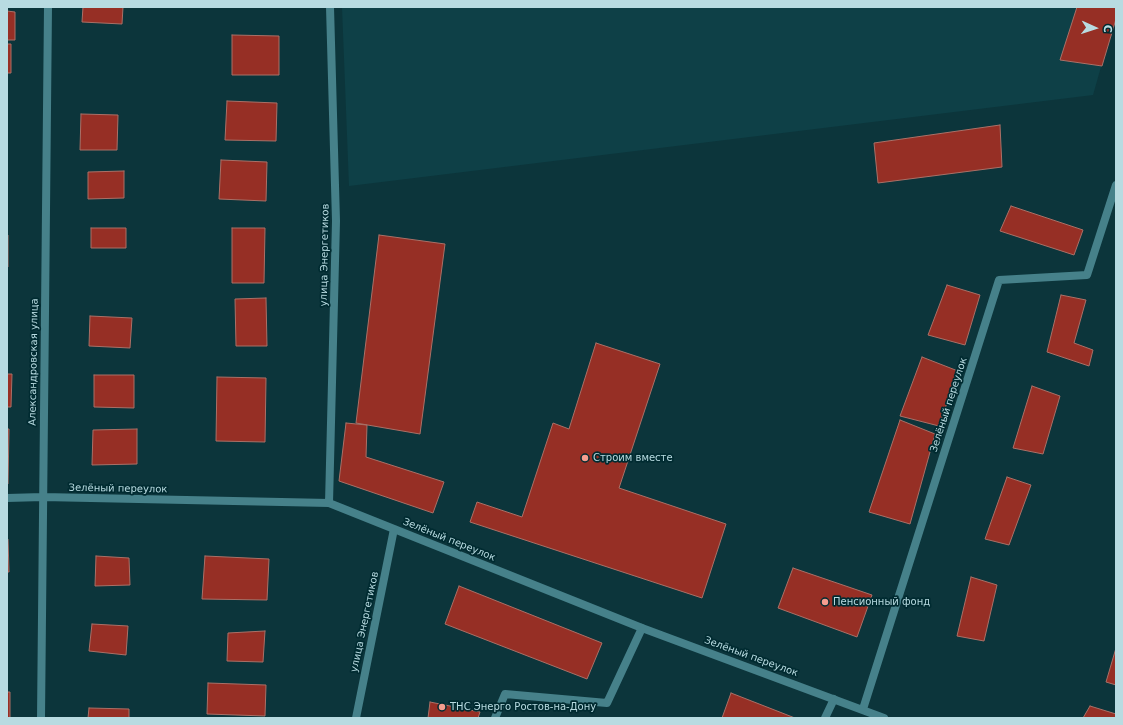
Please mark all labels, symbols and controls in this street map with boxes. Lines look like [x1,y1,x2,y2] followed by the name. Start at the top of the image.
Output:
[1075,8,1115,48] north arrow
[1101,24,1114,33] text: С
[318,204,332,306] street label: улица Энергетиков
[27,298,41,426] street label: Александровская улица
[928,356,970,454] street label: Зелёный переулок
[593,452,673,464] place label: Строим вместе
[580,453,590,463] marker: Строим вместе
[68,482,168,496] street label: Зелёный переулок
[401,516,497,564] street label: Зелёный переулок
[348,571,382,673] street label: улица Энергетиков
[833,596,930,608] place label: Пенсионный фонд
[820,597,830,607] marker: Пенсионный фонд
[702,634,800,680] street label: Зелёный переулок
[450,701,596,713] place label: ТНС Энерго Ростов-на-Дону
[437,702,447,712] marker: ТНС Энерго Ростов-на-Дону

